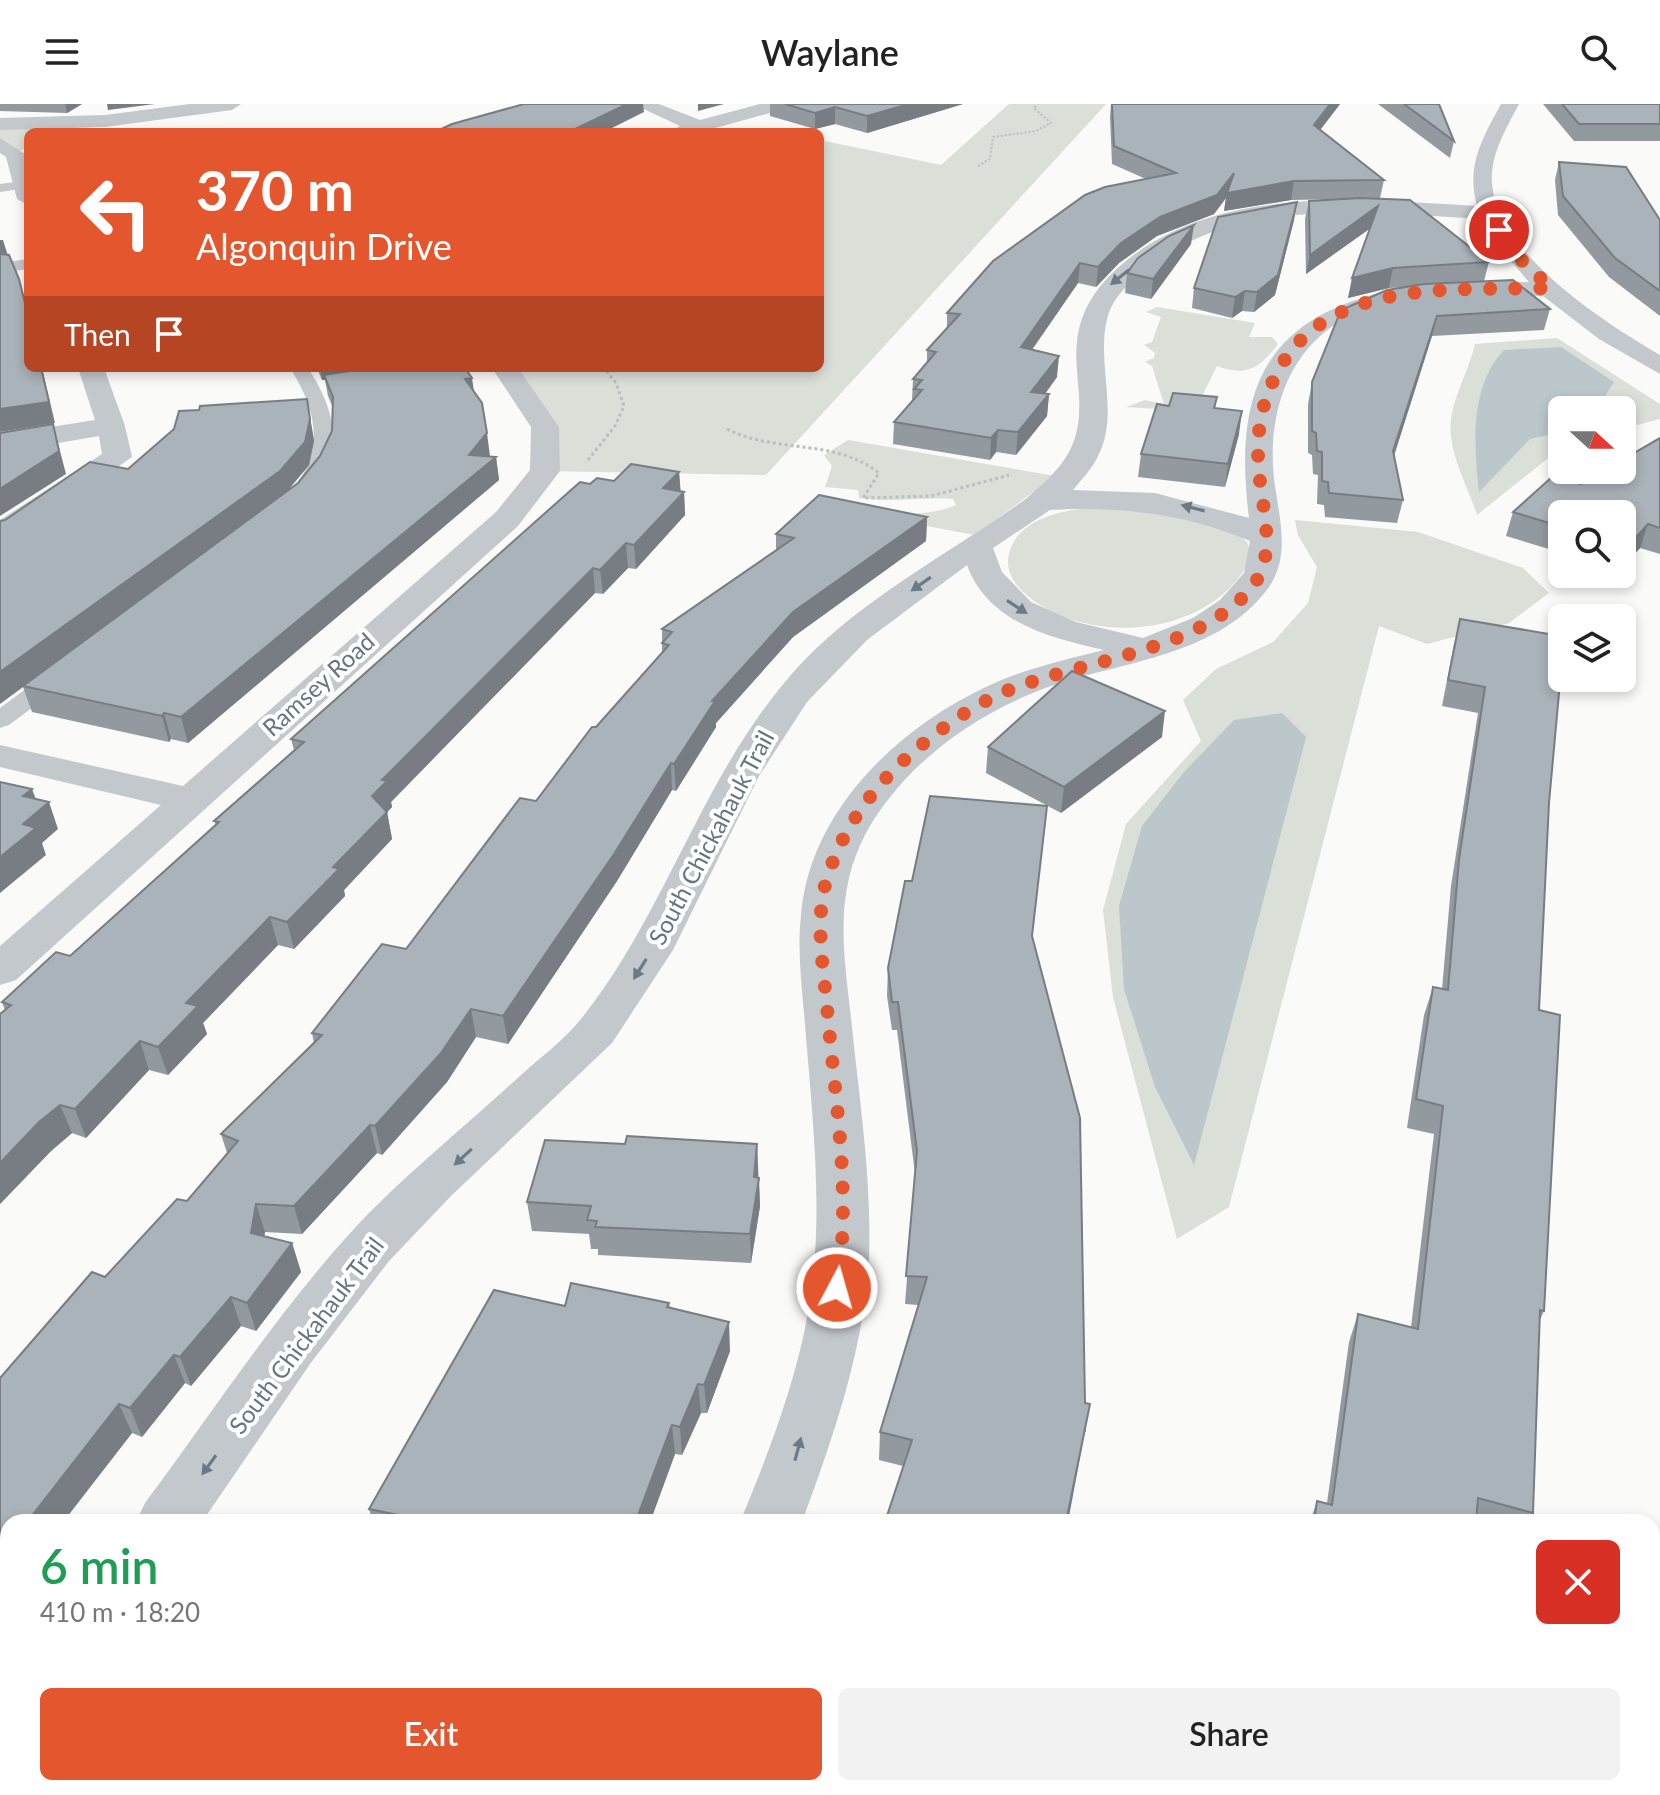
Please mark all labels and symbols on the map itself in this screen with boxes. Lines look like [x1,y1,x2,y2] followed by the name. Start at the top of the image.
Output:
[1465,196,1533,264] pin
[1110,268,1130,285] one-way arrow
[1548,396,1636,484] north arrow
[1180,501,1205,514] one-way arrow
[911,576,932,591] one-way arrow
[1006,600,1028,614] one-way arrow
[256,626,380,742] street label: Ramsey Road
[642,725,779,949] street label: South Chickahauk Trail
[633,958,648,979] one-way arrow
[454,1148,473,1166] one-way arrow
[222,1231,389,1439] street label: South Chickahauk Trail
[795,1246,879,1330] position arrow
[793,1436,805,1461] one-way arrow
[202,1454,217,1475] one-way arrow

